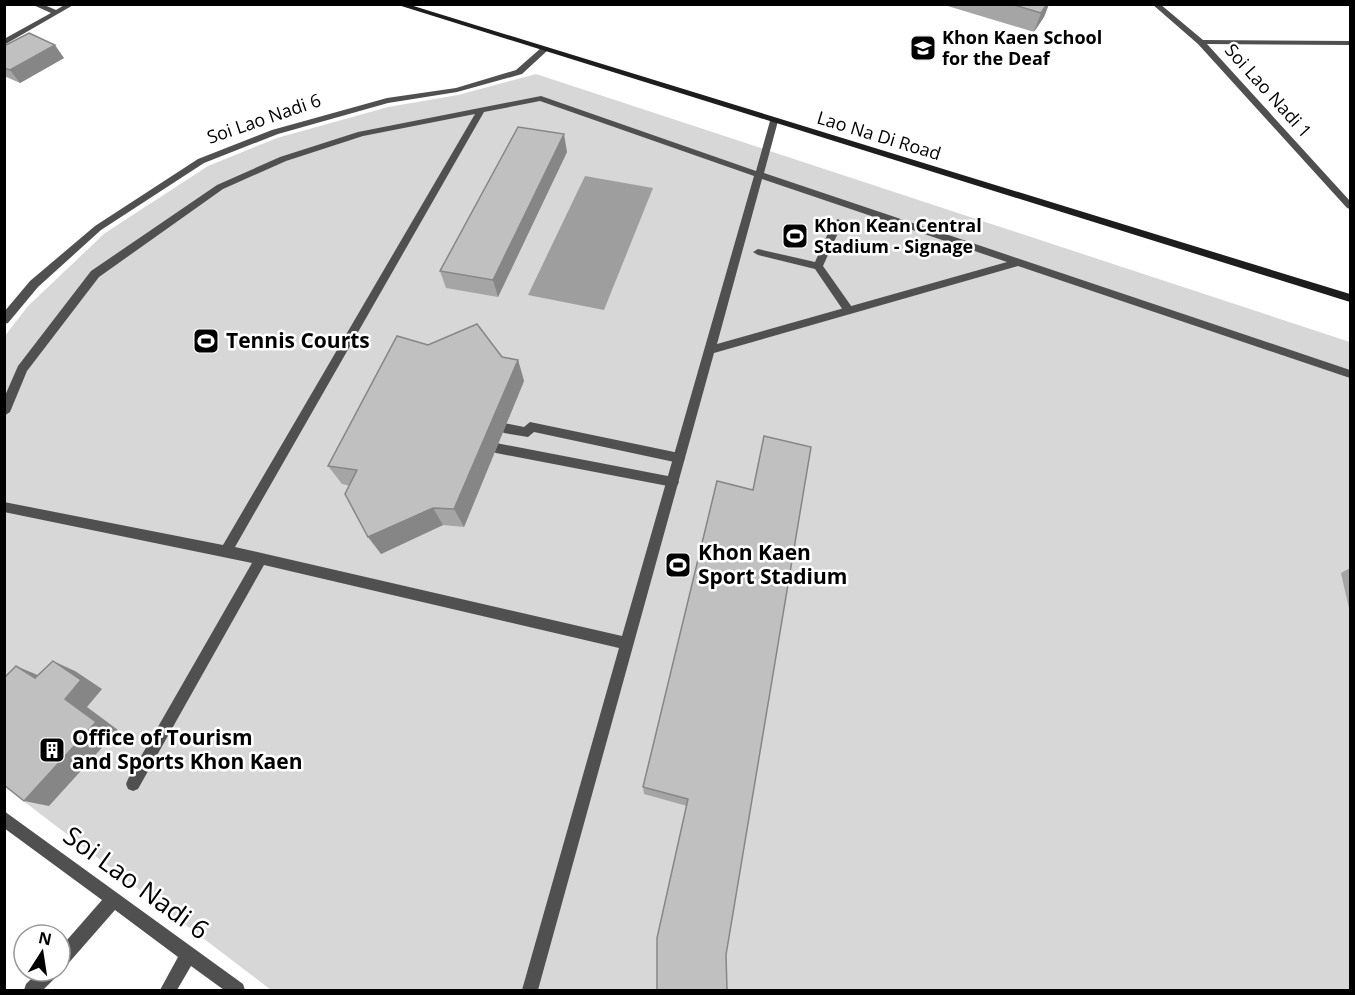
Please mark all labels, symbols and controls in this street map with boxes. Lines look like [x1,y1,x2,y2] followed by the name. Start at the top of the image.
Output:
[942,25,1102,70] place label: Khon Kaen School for the Deaf
[908,33,938,63] school or university icon: Khon Kaen School for the Deaf
[1220,38,1317,143] street label: Soi Lao Nadi 1
[204,87,324,149] street label: Soi Lao Nadi 6
[814,105,944,165] street label: Lao Na Di Road
[814,213,982,258] place label: Khon Kean Central Stadium - Signage
[780,221,810,251] sports icon: Khon Kean Central Stadium - Signage
[191,326,221,356] sports icon: Tennis Courts
[226,326,370,354] place label: Tennis Courts
[698,538,847,590] place label: Khon Kaen Sport Stadium
[663,550,693,580] sports icon: Khon Kaen Sport Stadium
[72,723,302,775] place label: Office of Tourism and Sports Khon Kaen
[37,735,67,765] building icon: Office of Tourism and Sports Khon Kaen
[57,817,217,947] street label: Soi Lao Nadi 6
[12,923,72,983] north arrow
[36,926,54,950] text: N

